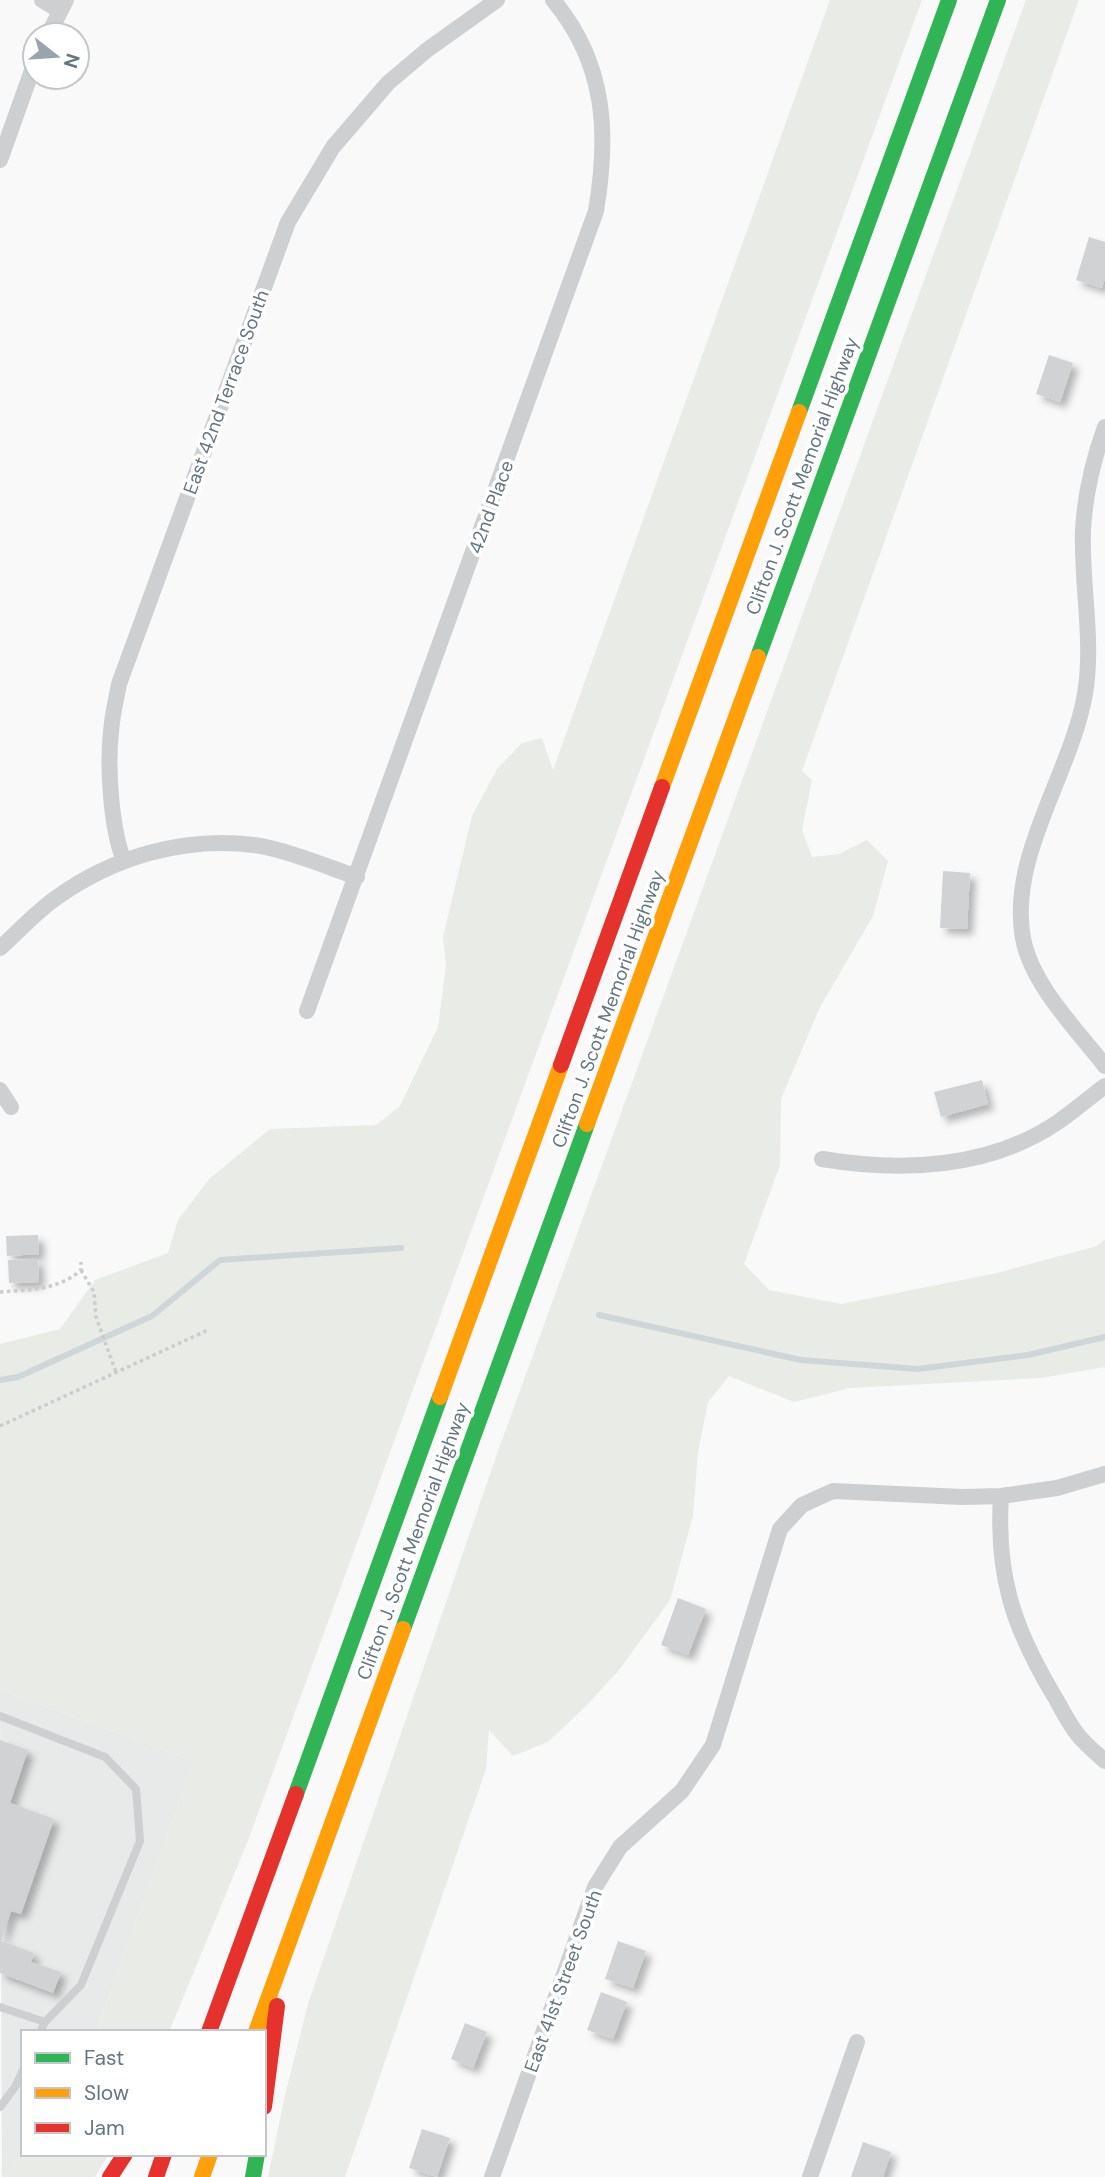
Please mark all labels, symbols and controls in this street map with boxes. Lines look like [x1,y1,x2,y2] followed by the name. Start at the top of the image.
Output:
[21,21,91,91] north arrow
[58,51,86,71] text: N
[177,286,275,498] street label: East 42nd Terrace South
[740,333,864,618] street label: Clifton J. Scott Memorial Highway
[463,457,519,557] street label: 42nd Place
[546,866,670,1151] street label: Clifton J. Scott Memorial Highway
[351,1398,475,1683] street label: Clifton J. Scott Memorial Highway
[518,1886,608,2076] street label: East 41st Street South
[21,2030,266,2156] legend
[84,2044,124,2072] text: Fast
[84,2079,129,2107] text: Slow
[84,2114,125,2142] text: Jam

